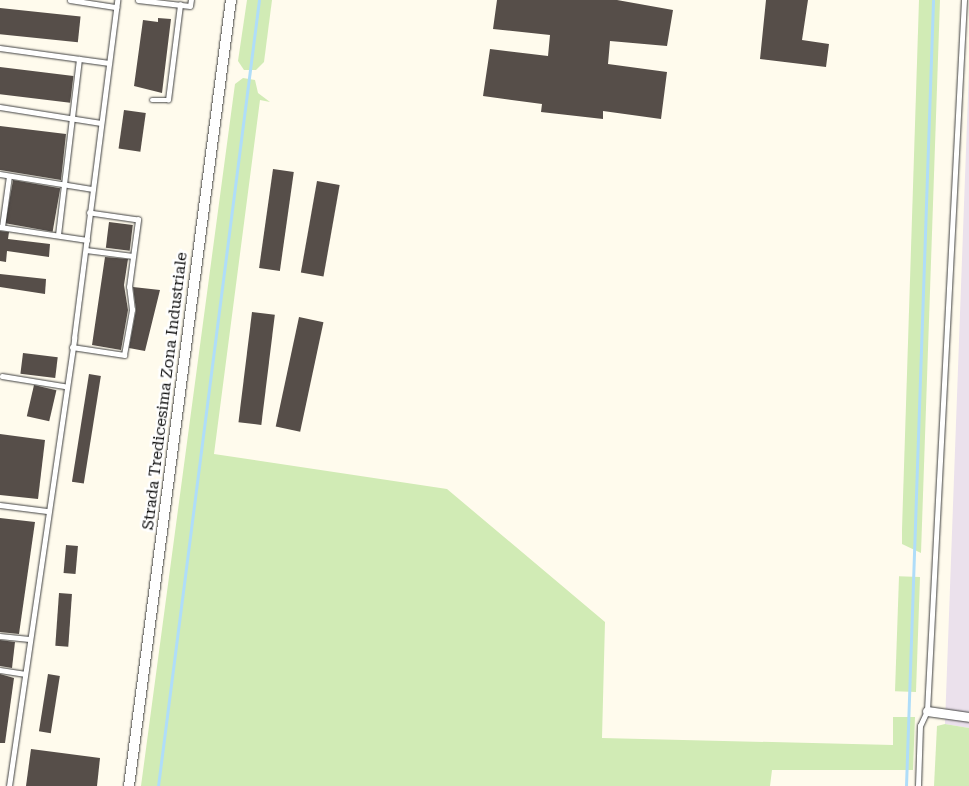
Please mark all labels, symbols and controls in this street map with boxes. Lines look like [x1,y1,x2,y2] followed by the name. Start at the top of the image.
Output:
[138,251,192,531] street label: Strada Tredicesima Zona Industriale

